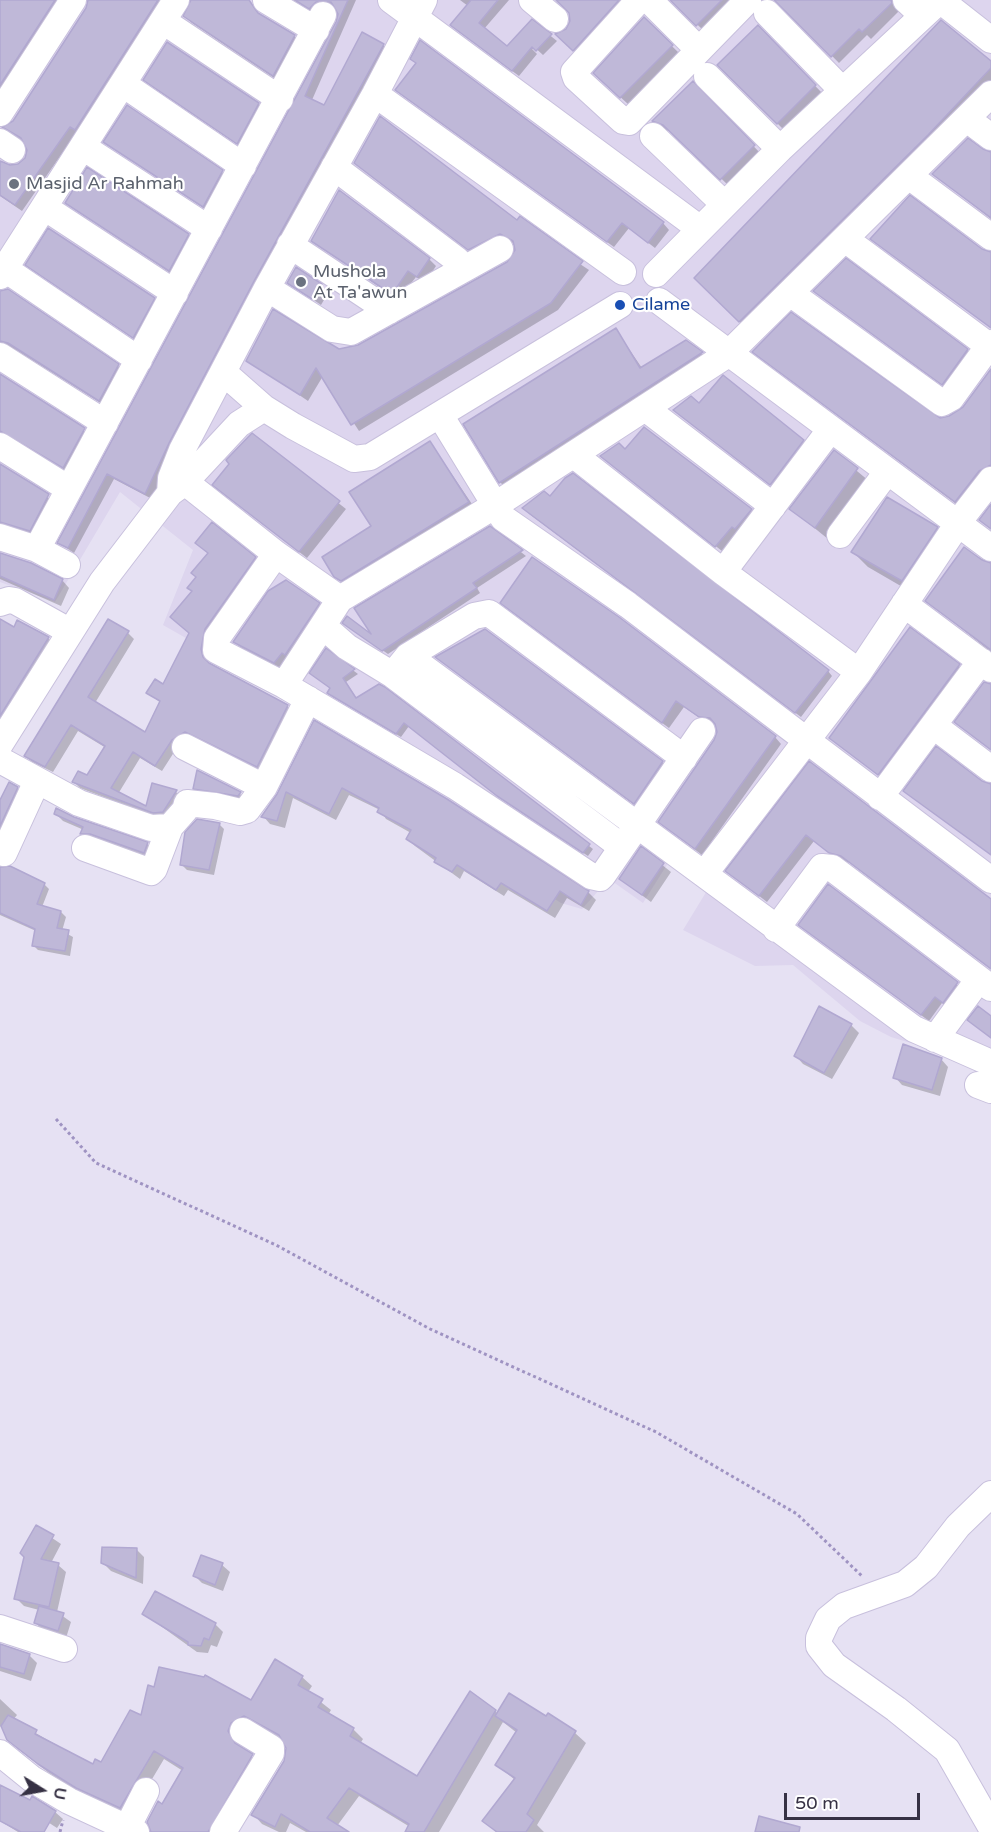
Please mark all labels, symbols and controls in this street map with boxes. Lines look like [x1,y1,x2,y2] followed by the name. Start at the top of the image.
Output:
[26,173,184,195] place label: Masjid Ar Rahmah
[7,177,21,191] marker: Masjid Ar Rahmah
[313,261,407,304] place label: Mushola At Ta'awun
[294,275,308,289] marker: Mushola At Ta'awun
[632,294,690,316] place label: Cilame
[613,298,627,312] marker: Cilame
[12,1760,72,1820] north arrow
[787,1781,924,1819] scale bar
[49,1786,71,1801] text: U
[795,1792,839,1814] text: 50 m

